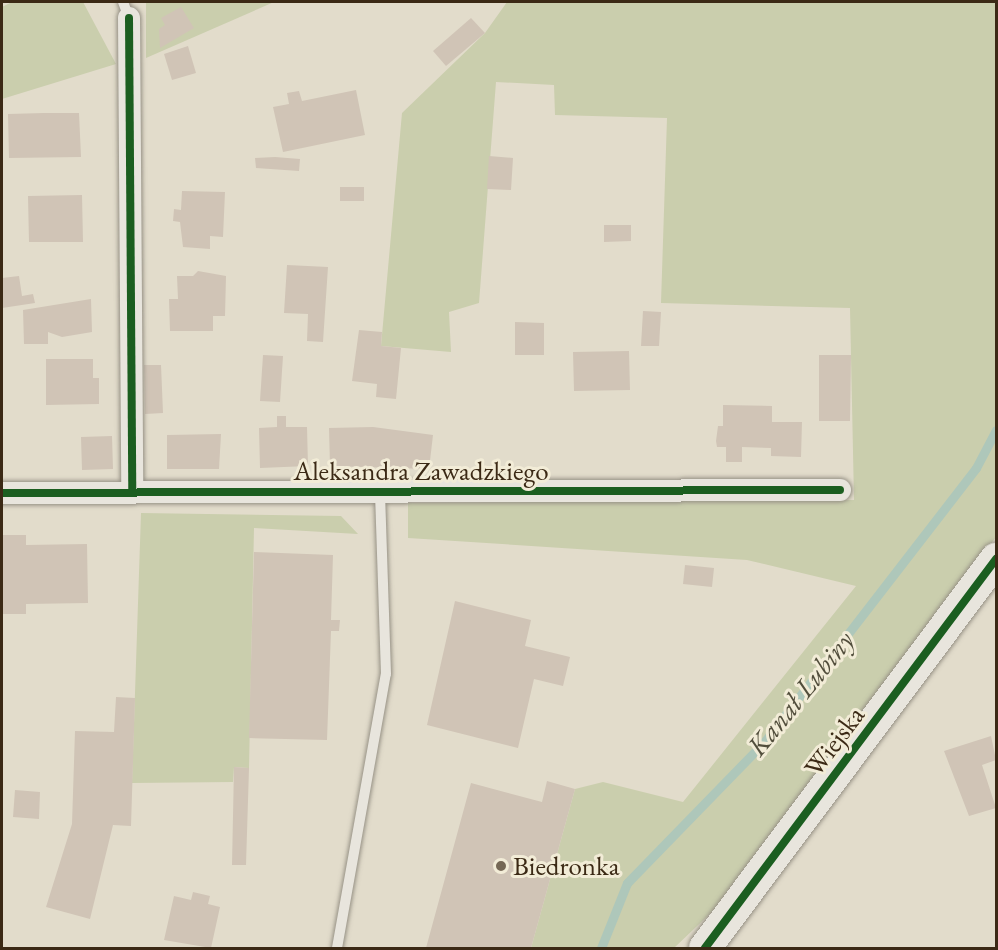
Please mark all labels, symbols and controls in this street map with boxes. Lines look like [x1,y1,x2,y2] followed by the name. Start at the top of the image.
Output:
[293,455,549,487] street label: Aleksandra Zawadzkiego
[740,624,860,762] water label: Kanał Lubiny
[797,699,871,783] street label: Wiejska
[513,850,619,882] place label: Biedronka
[494,859,508,873] marker: Biedronka

